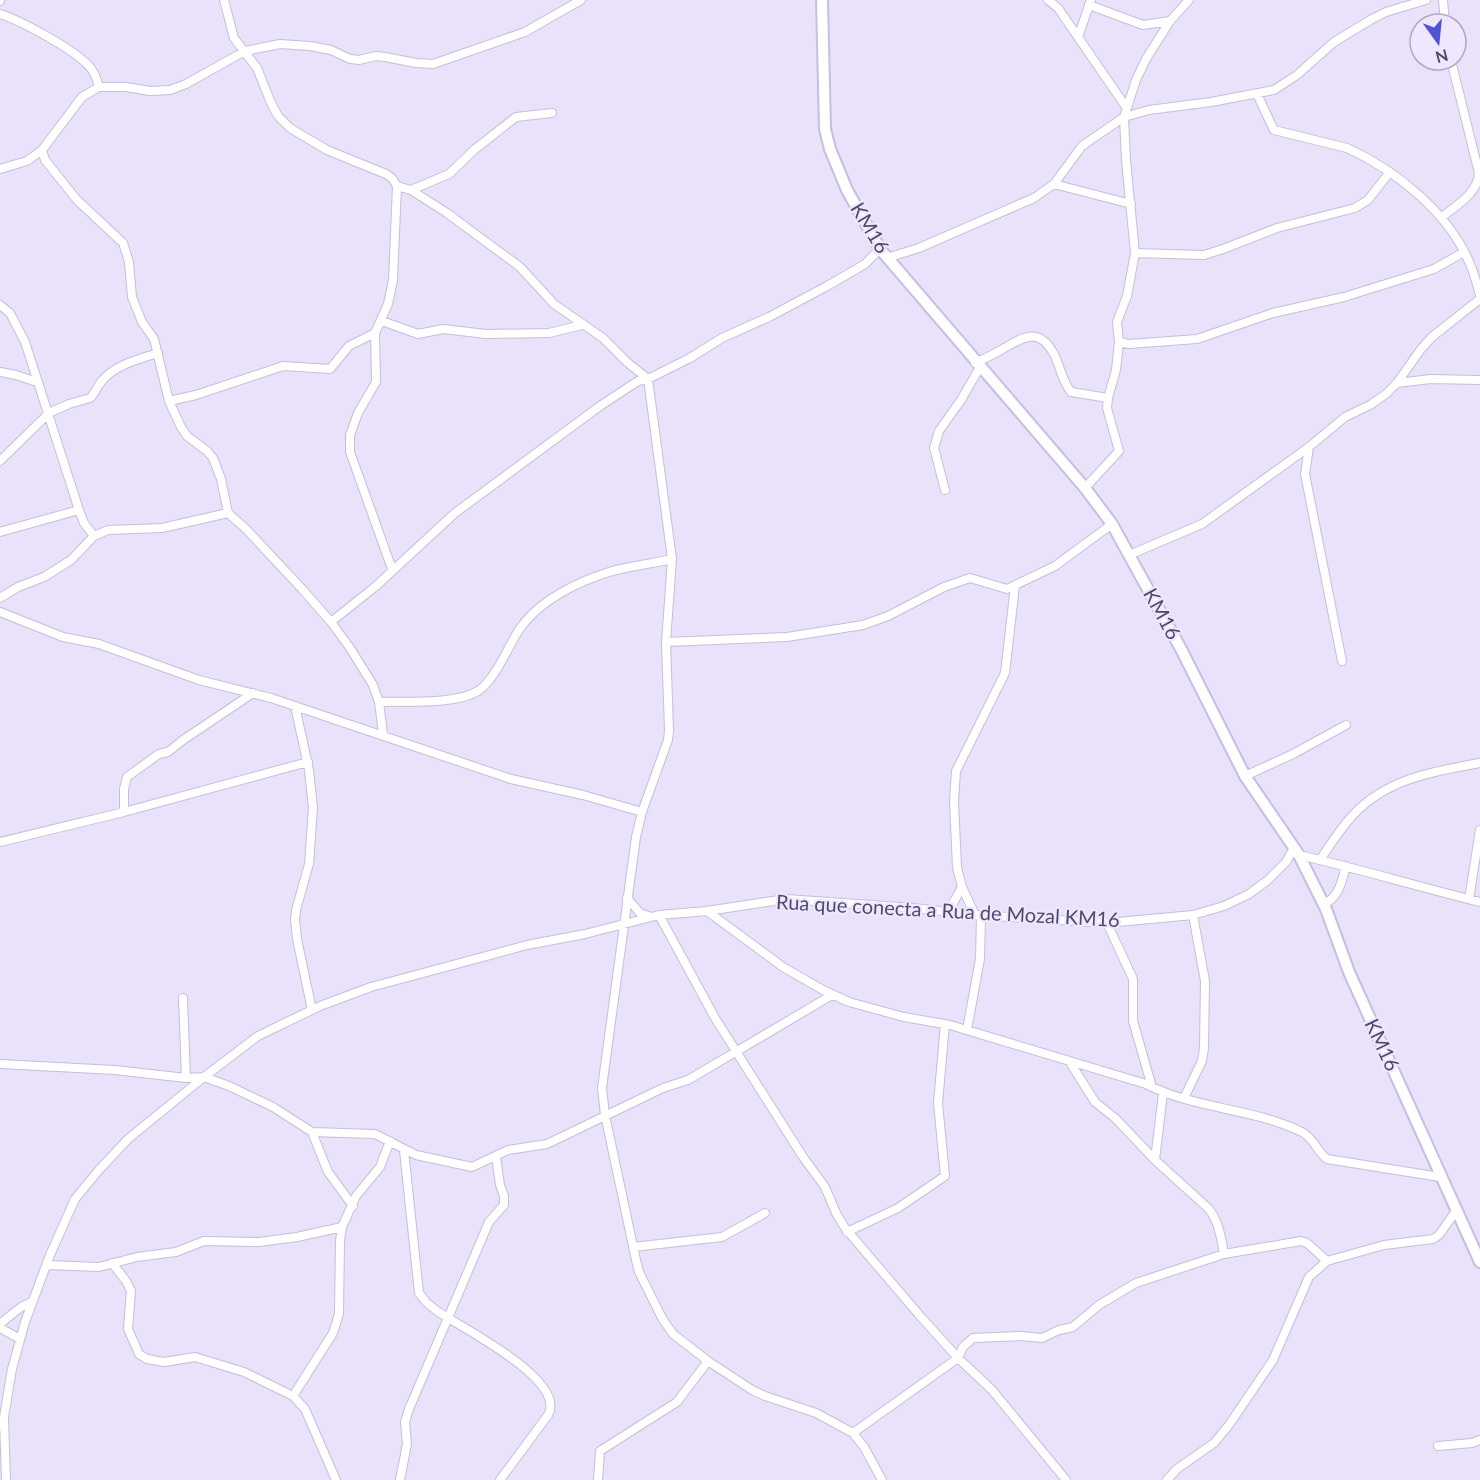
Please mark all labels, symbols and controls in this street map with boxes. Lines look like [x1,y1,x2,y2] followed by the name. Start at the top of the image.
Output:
[1408,12,1468,72] north arrow
[1434,46,1450,68] text: N
[846,198,895,257] street label: KM16
[1139,584,1187,643] street label: KM16
[776,889,1120,931] street label: Rua que conecta a Rua de Mozal KM16
[1360,1015,1405,1075] street label: KM16

